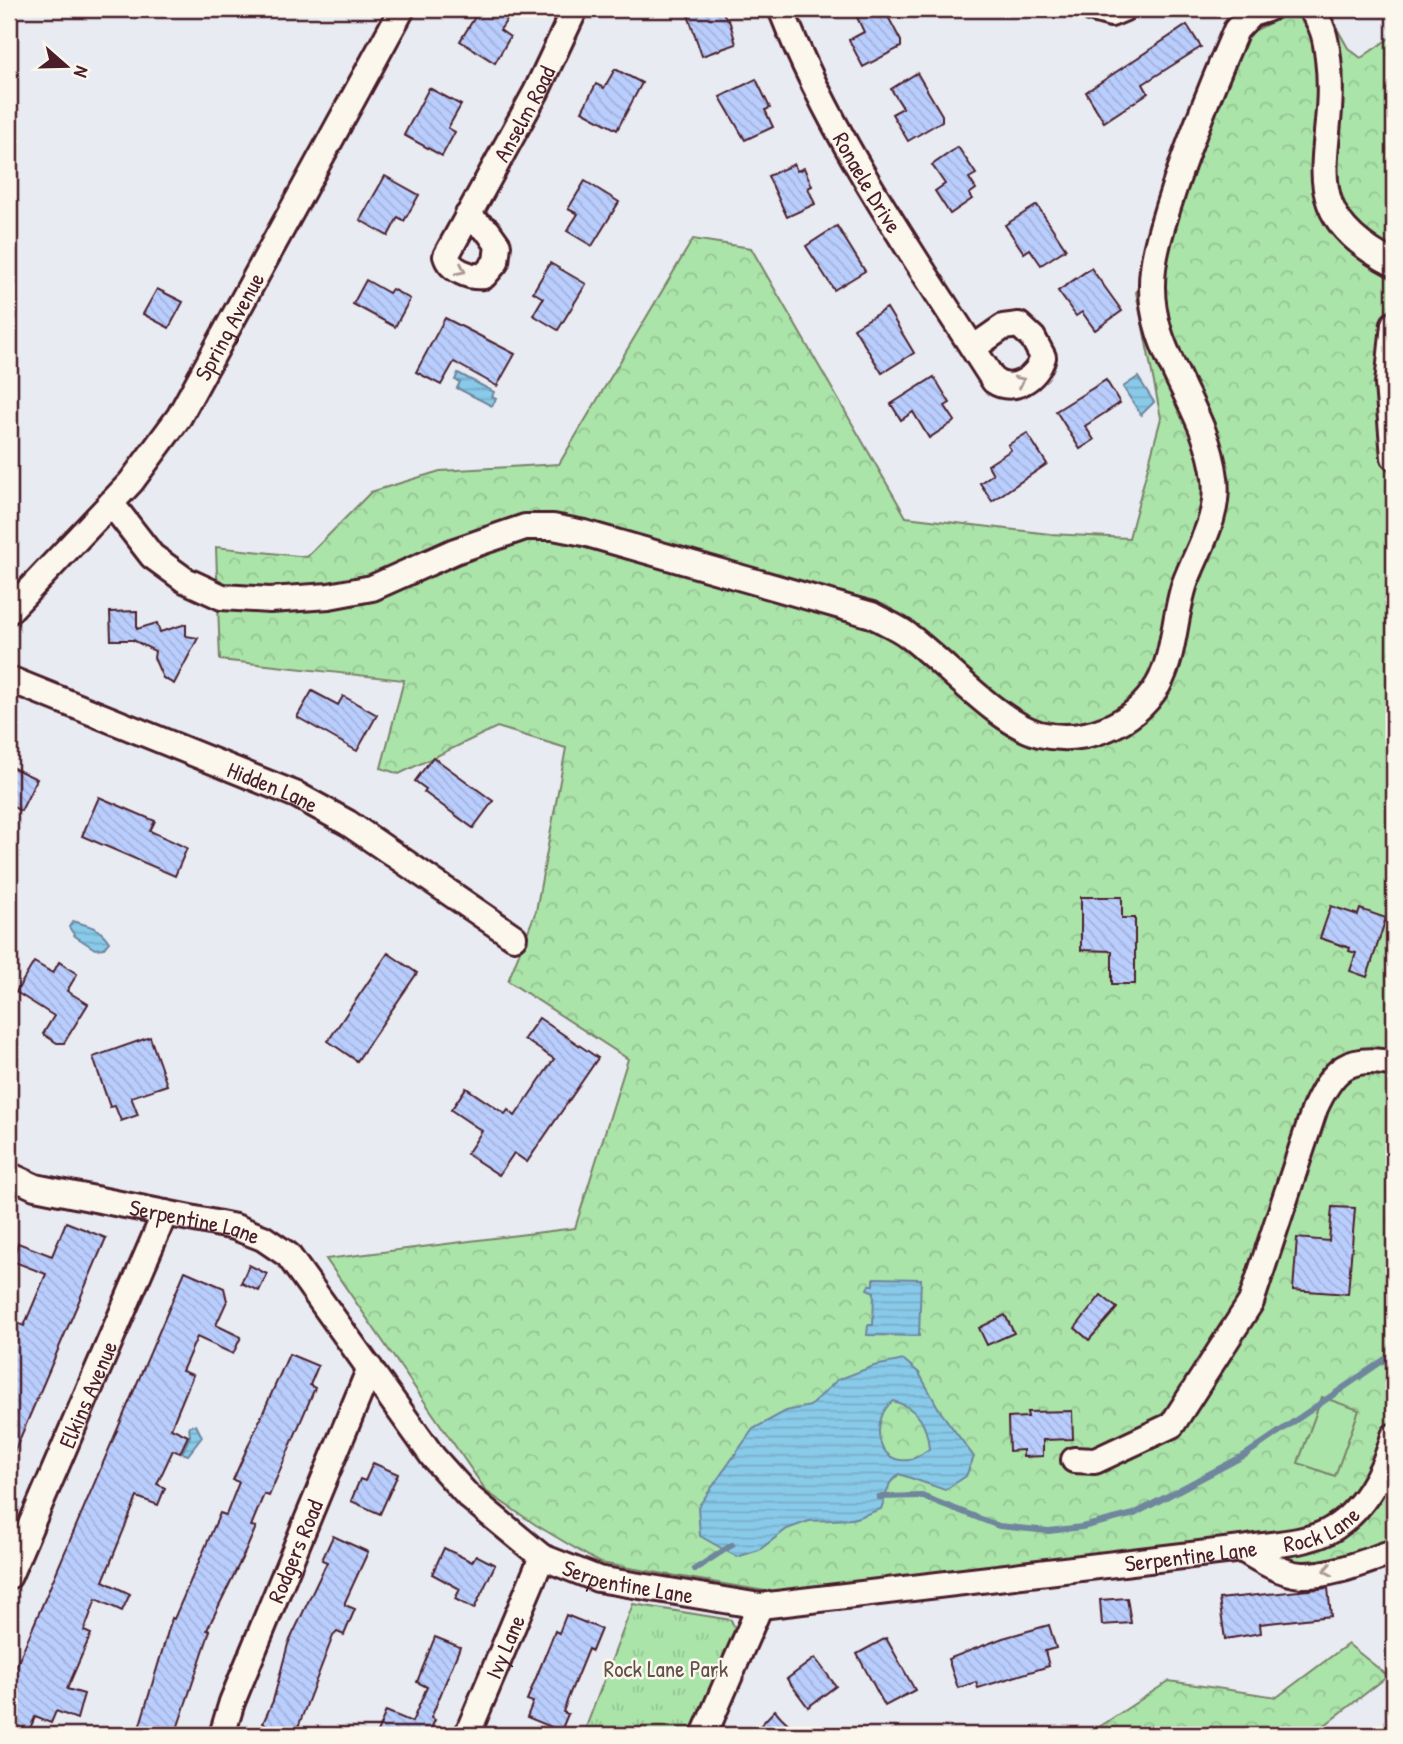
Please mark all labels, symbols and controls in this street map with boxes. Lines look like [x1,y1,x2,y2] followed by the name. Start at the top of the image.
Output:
[32,32,102,102] north arrow
[485,61,562,167] street label: Anselm Road
[68,63,96,81] text: N
[826,126,910,238] street label: Ronaele Drive
[454,262,467,276] one-way arrow
[187,267,271,386] street label: Spring Avenue
[1013,376,1025,390] one-way arrow
[223,753,324,819] street label: Hidden Lane
[127,1191,265,1251] street label: Serpentine Lane
[50,1336,124,1453] street label: Elkins Avenue
[259,1495,330,1607] street label: Rodgers Road
[1281,1499,1366,1559] street label: Rock Lane
[1123,1531,1259,1578] street label: Serpentine Lane
[558,1551,696,1610] street label: Serpentine Lane
[1323,1562,1334,1577] one-way arrow
[477,1610,532,1683] street label: Ivy Lane
[604,1653,729,1684] park label: Rock Lane Park

